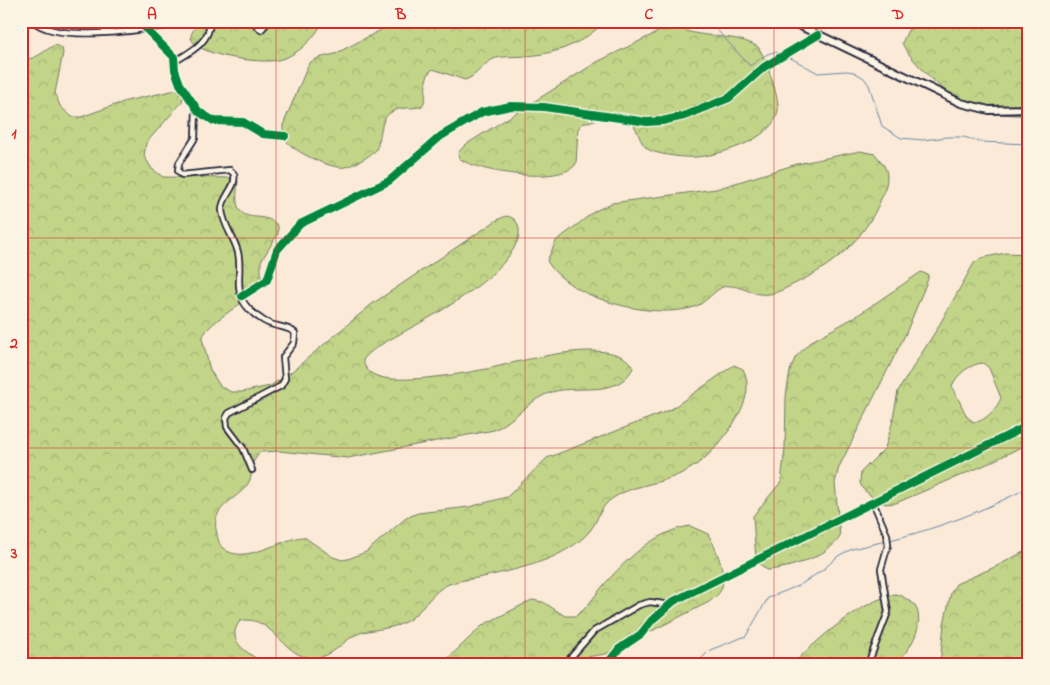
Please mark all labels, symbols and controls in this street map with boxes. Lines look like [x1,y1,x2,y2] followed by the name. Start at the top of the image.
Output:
[147,3,157,27] text: A
[395,3,407,27] text: B
[645,3,654,27] text: C
[891,3,904,27] text: D
[11,122,17,146] text: 1
[9,332,18,356] text: 2
[10,542,18,566] text: 3

